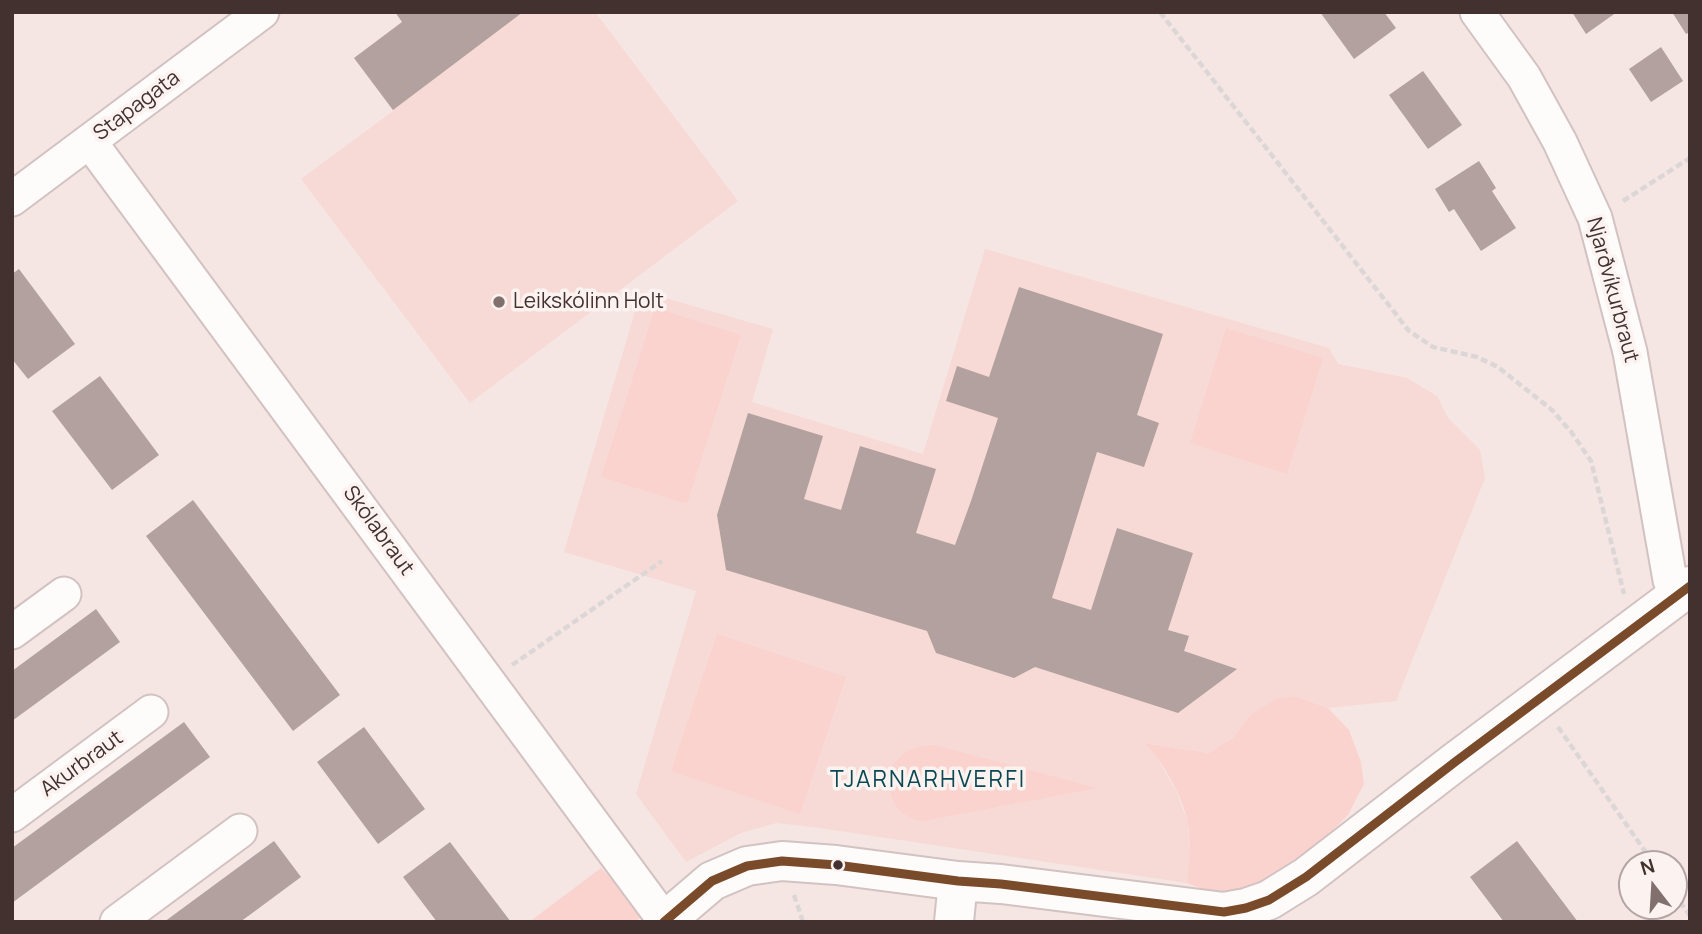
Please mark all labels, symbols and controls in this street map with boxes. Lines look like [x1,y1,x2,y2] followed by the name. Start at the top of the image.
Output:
[89,65,185,147] street label: Stapagata
[1581,215,1643,365] street label: Njarðvíkurbraut
[513,289,664,315] place label: Leikskólinn Holt
[491,294,507,310] marker: Leikskólinn Holt
[337,481,419,581] street label: Skólabraut
[36,726,128,802] street label: Akurbraut
[832,767,1024,795] district label: TJARNARHVERFI
[1618,850,1688,920] north arrow
[1637,852,1658,881] text: N
[831,858,845,872] unlabelled marker

